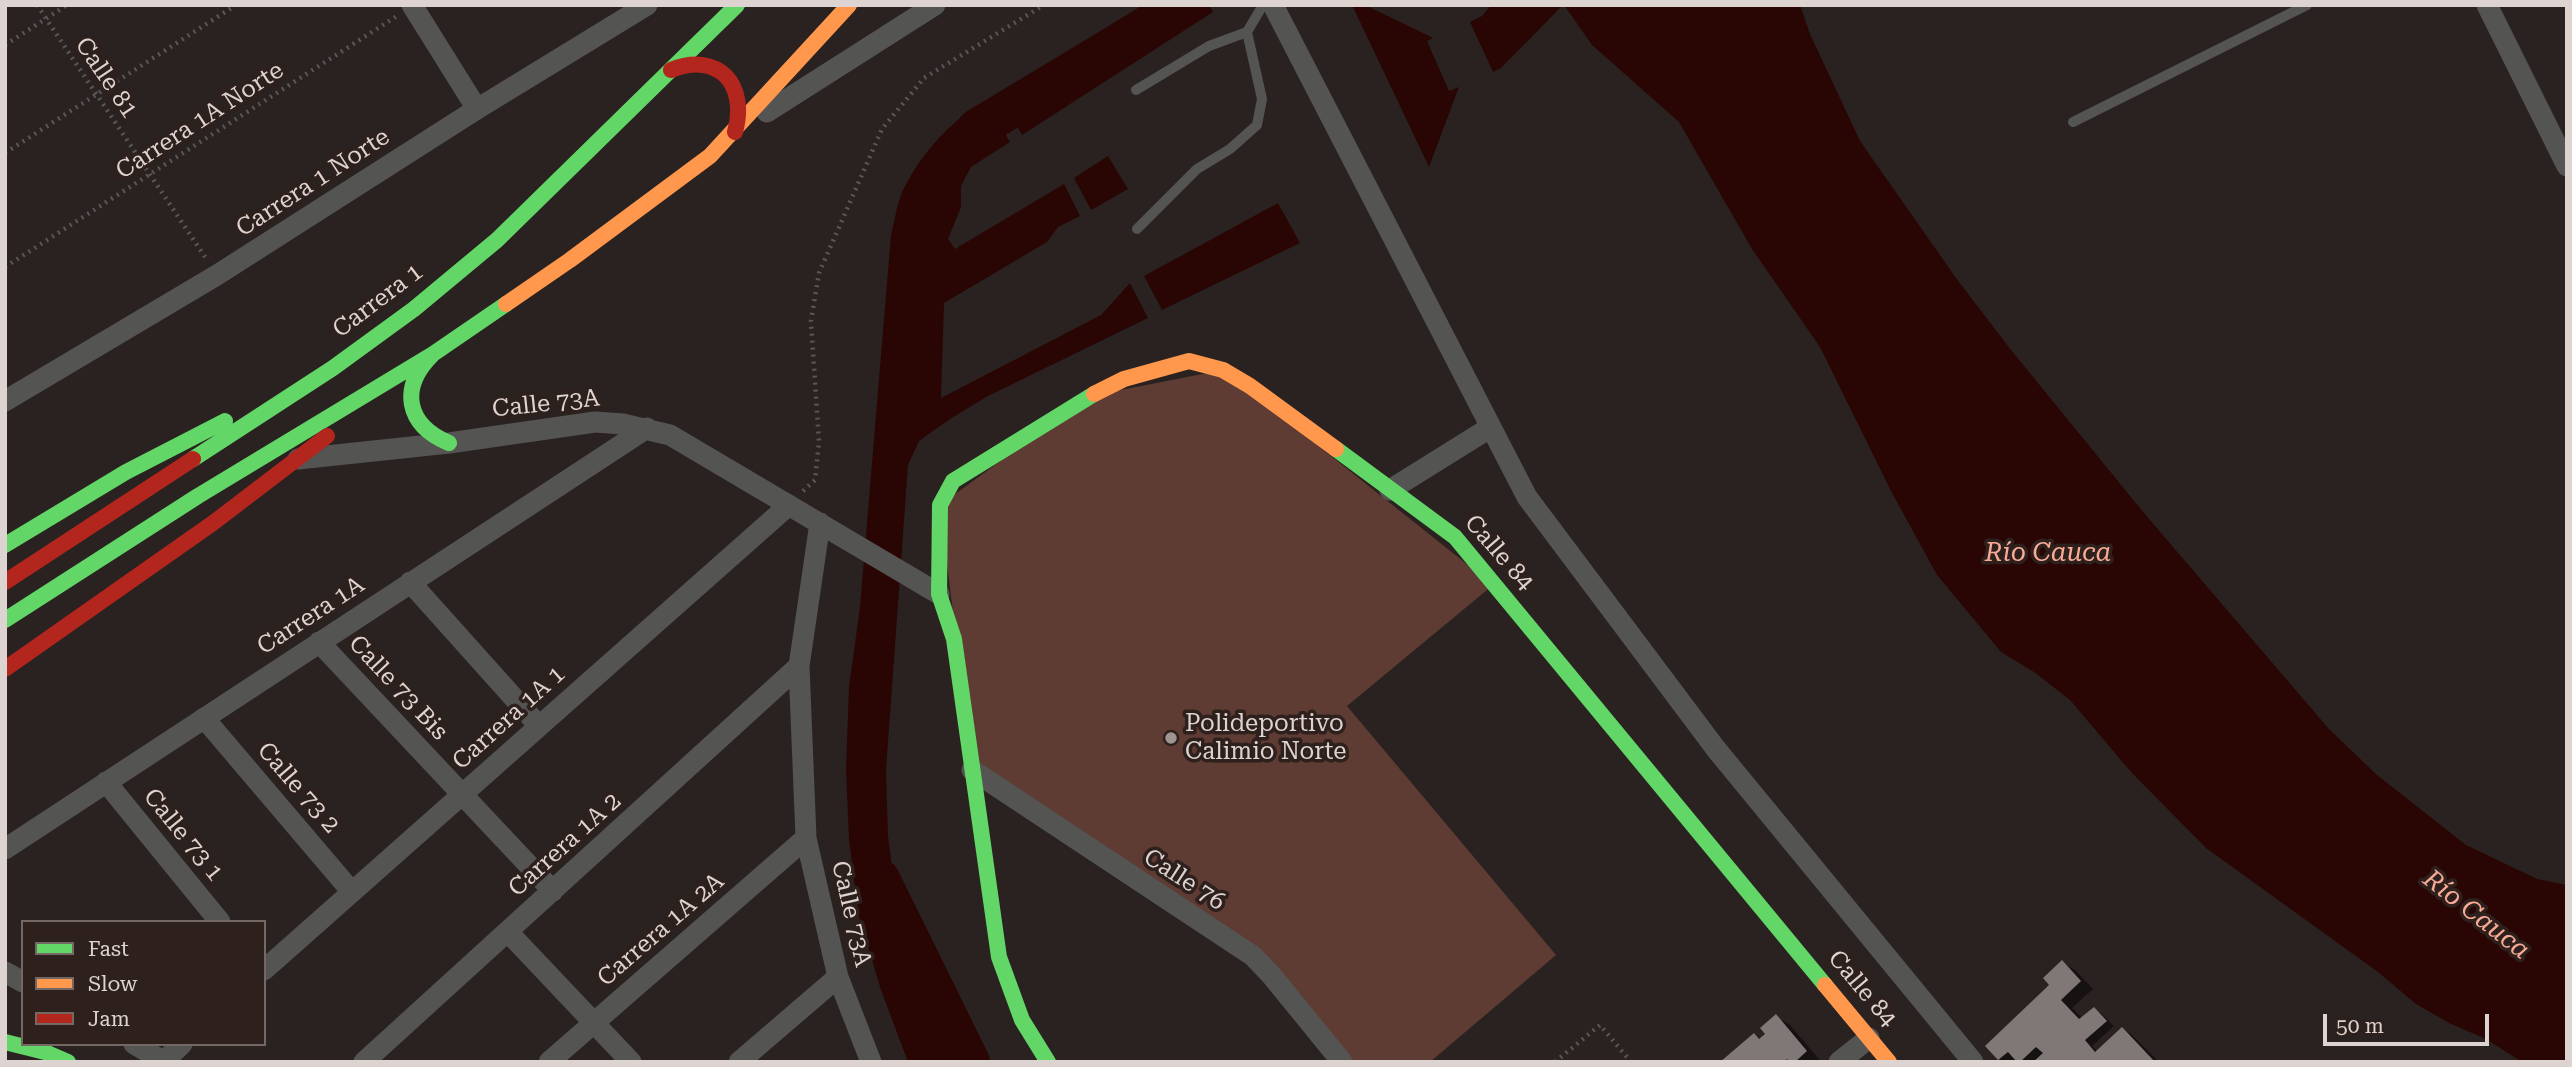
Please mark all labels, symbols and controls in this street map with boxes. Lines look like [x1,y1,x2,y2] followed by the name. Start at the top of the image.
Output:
[69,32,143,124] street label: Calle 81
[111,56,289,186] street label: Carrera 1A Norte
[231,123,395,243] street label: Carrera 1 Norte
[327,258,429,344] street label: Carrera 1
[491,384,601,424] street label: Calle 73A
[1458,509,1540,597] street label: Calle 84
[1985,537,2111,569] water label: Río Cauca
[252,571,370,661] street label: Carrera 1A
[342,630,454,746] street label: Calle 73 Bis
[447,660,571,776] street label: Carrera 1A 1
[1185,710,1346,766] place label: Polideportivo Calimio Norte
[1163,730,1179,746] marker: Polideportivo Calimio Norte
[251,737,345,839] street label: Calle 73 2
[137,783,229,887] street label: Calle 73 1
[503,787,627,903] street label: Carrera 1A 2
[1138,843,1230,917] street label: Calle 76
[825,858,877,970] street label: Calle 73A
[2417,864,2535,966] water label: Río Cauca
[592,867,730,993] street label: Carrera 1A 2A
[21,920,266,1046] legend
[88,937,129,961] text: Fast
[1822,945,1902,1033] street label: Calle 84
[88,972,137,996] text: Slow
[2327,1000,2493,1044] scale bar
[88,1007,130,1031] text: Jam
[2336,1014,2384,1038] text: 50 m

